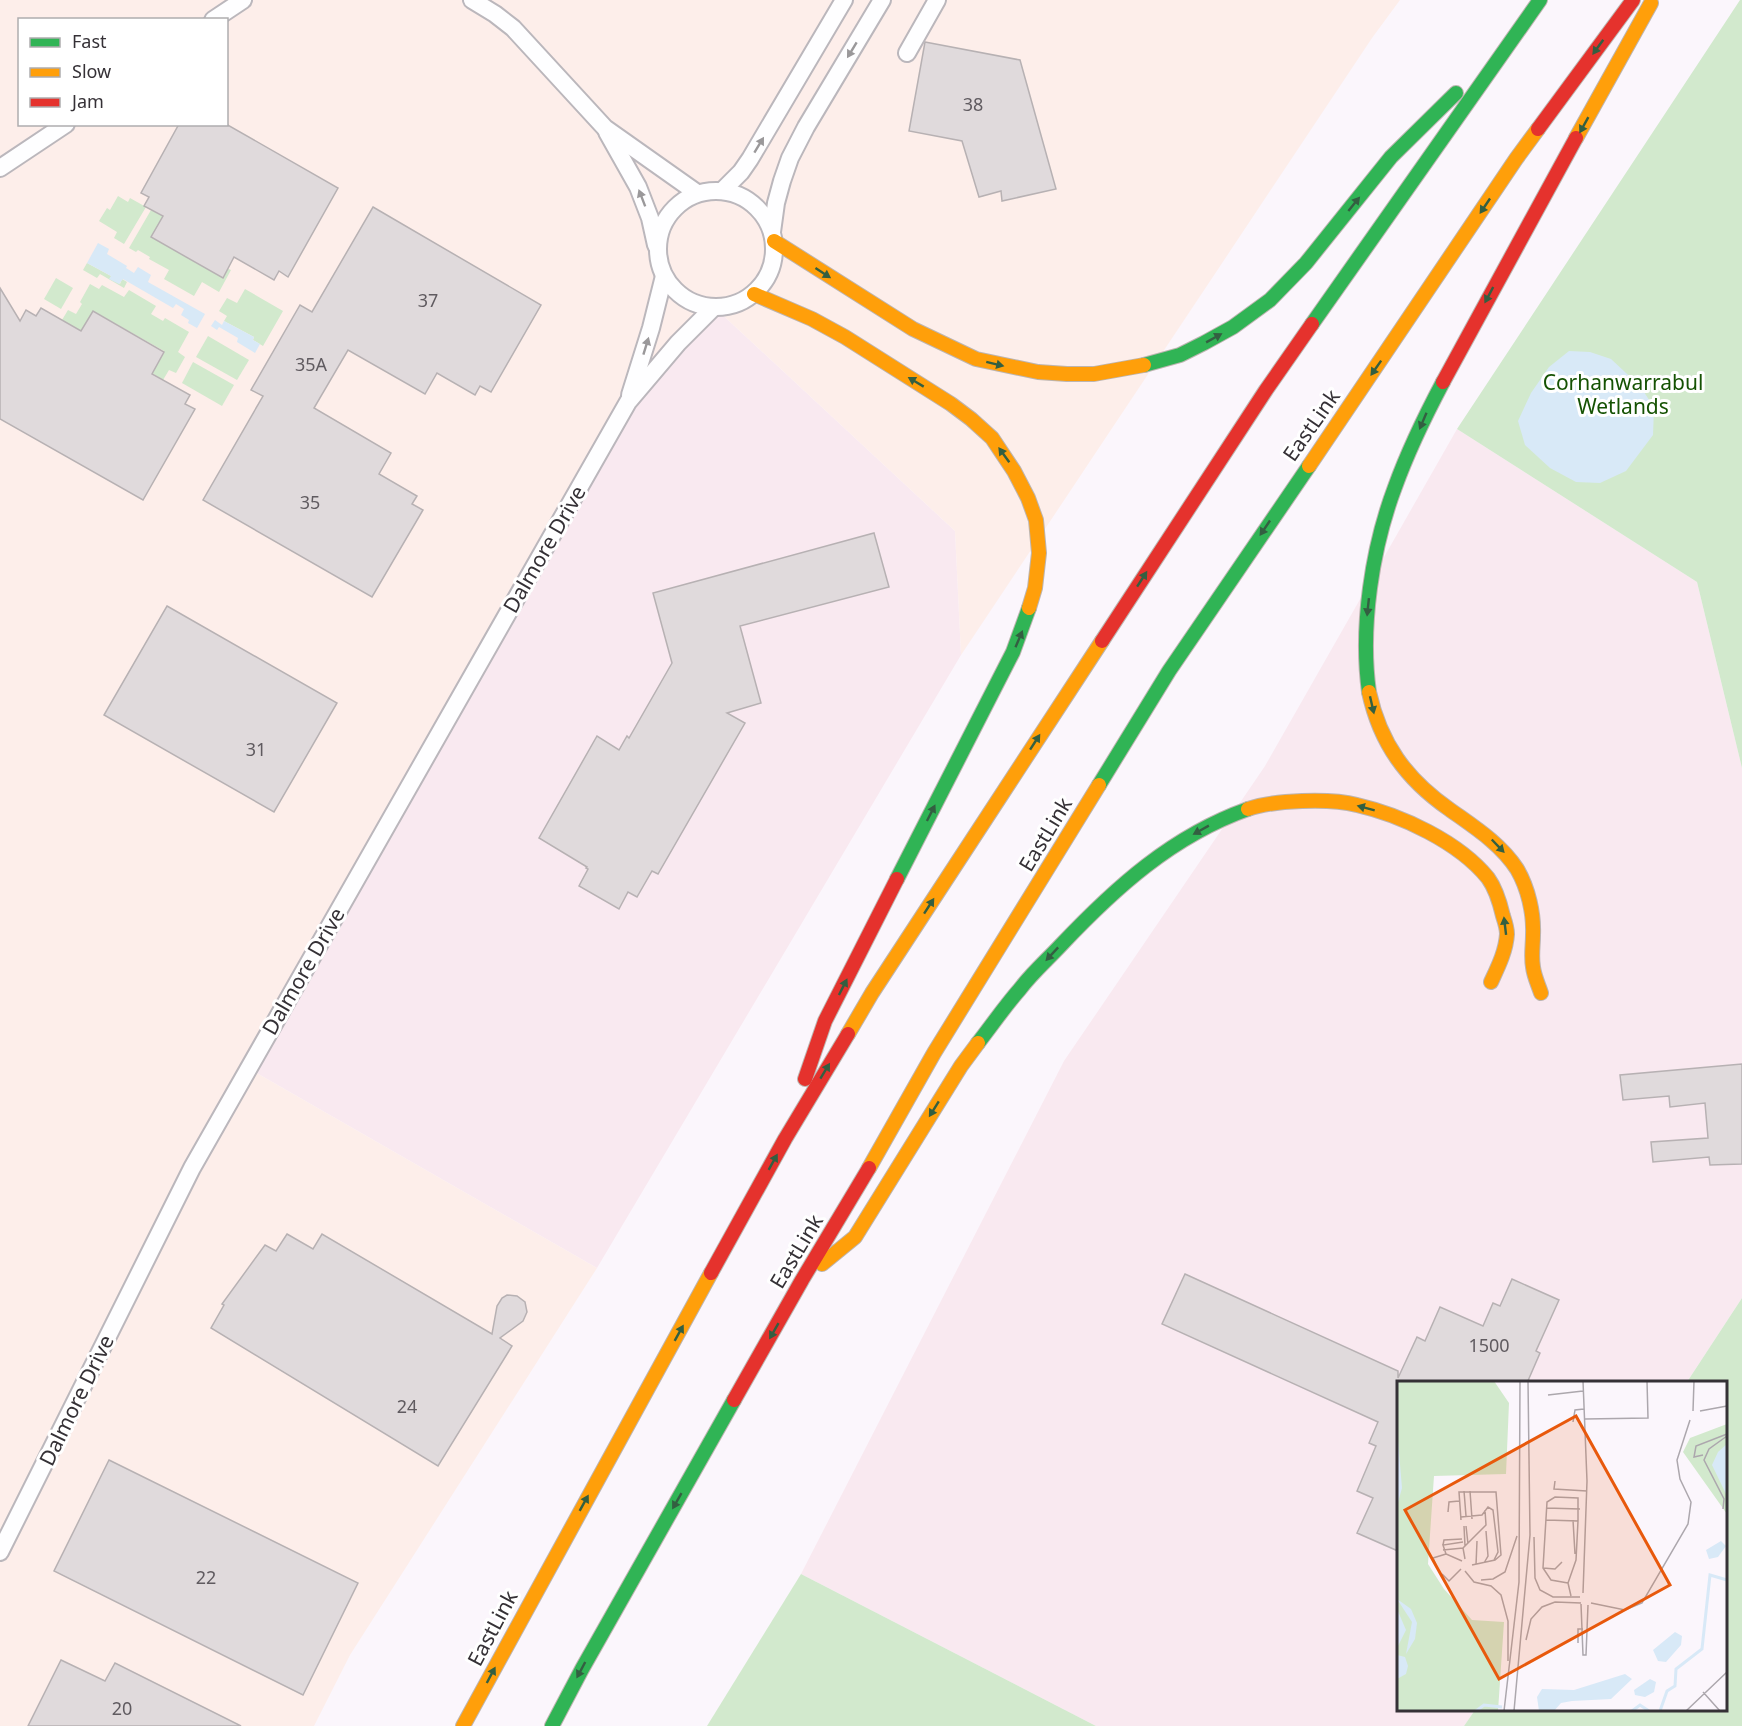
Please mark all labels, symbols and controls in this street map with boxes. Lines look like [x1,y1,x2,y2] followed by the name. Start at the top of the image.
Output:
[18,18,228,126] legend
[72,29,107,53] text: Fast
[1592,39,1604,55] one-way arrow
[847,42,858,58] one-way arrow
[72,59,111,83] text: Slow
[70,89,104,113] text: Jam
[963,92,983,116] house number: 38
[1579,117,1589,134] one-way arrow
[753,137,764,153] one-way arrow
[637,189,646,207] one-way arrow
[1347,196,1359,211] one-way arrow
[1480,198,1491,214] one-way arrow
[815,268,831,279] one-way arrow
[1484,287,1494,304] one-way arrow
[418,288,438,312] house number: 37
[1206,333,1223,343] one-way arrow
[642,337,651,355] one-way arrow
[295,352,328,376] house number: 35A
[986,359,1004,369] one-way arrow
[1370,359,1382,375] one-way arrow
[1543,368,1703,420] park label: Corhanwarrabul Wetlands
[908,377,924,388] one-way arrow
[1276,383,1346,467] street label: EastLink
[1417,412,1427,430] one-way arrow
[999,447,1011,462] one-way arrow
[496,480,592,618] street label: Dalmore Drive
[300,490,320,514] house number: 35
[1260,520,1271,537] one-way arrow
[1136,572,1148,588] one-way arrow
[1363,598,1373,617] one-way arrow
[1015,630,1024,648] one-way arrow
[1368,696,1377,715] one-way arrow
[1029,735,1041,751] one-way arrow
[246,737,266,761] house number: 31
[1012,791,1078,876] street label: EastLink
[1357,802,1375,812] one-way arrow
[926,804,936,821] one-way arrow
[1192,825,1209,835] one-way arrow
[1491,839,1505,853] one-way arrow
[923,898,934,914] one-way arrow
[255,902,351,1040] street label: Dalmore Drive
[1500,917,1509,936] one-way arrow
[1045,947,1059,962] one-way arrow
[838,978,847,995] one-way arrow
[820,1063,831,1079] one-way arrow
[929,1101,940,1117] one-way arrow
[768,1153,778,1170] one-way arrow
[763,1208,829,1293] street label: EastLink
[768,1323,779,1339] one-way arrow
[674,1324,684,1341] one-way arrow
[32,1330,120,1470] street label: Dalmore Drive
[1468,1333,1510,1357] house number: 1500
[1397,1381,1727,1711] inset map
[397,1394,417,1418] house number: 24
[672,1493,682,1510] one-way arrow
[579,1495,589,1512] one-way arrow
[196,1565,216,1589] house number: 22
[460,1585,524,1671] street label: EastLink
[576,1662,586,1679] one-way arrow
[486,1666,496,1683] one-way arrow
[112,1696,132,1720] house number: 20

